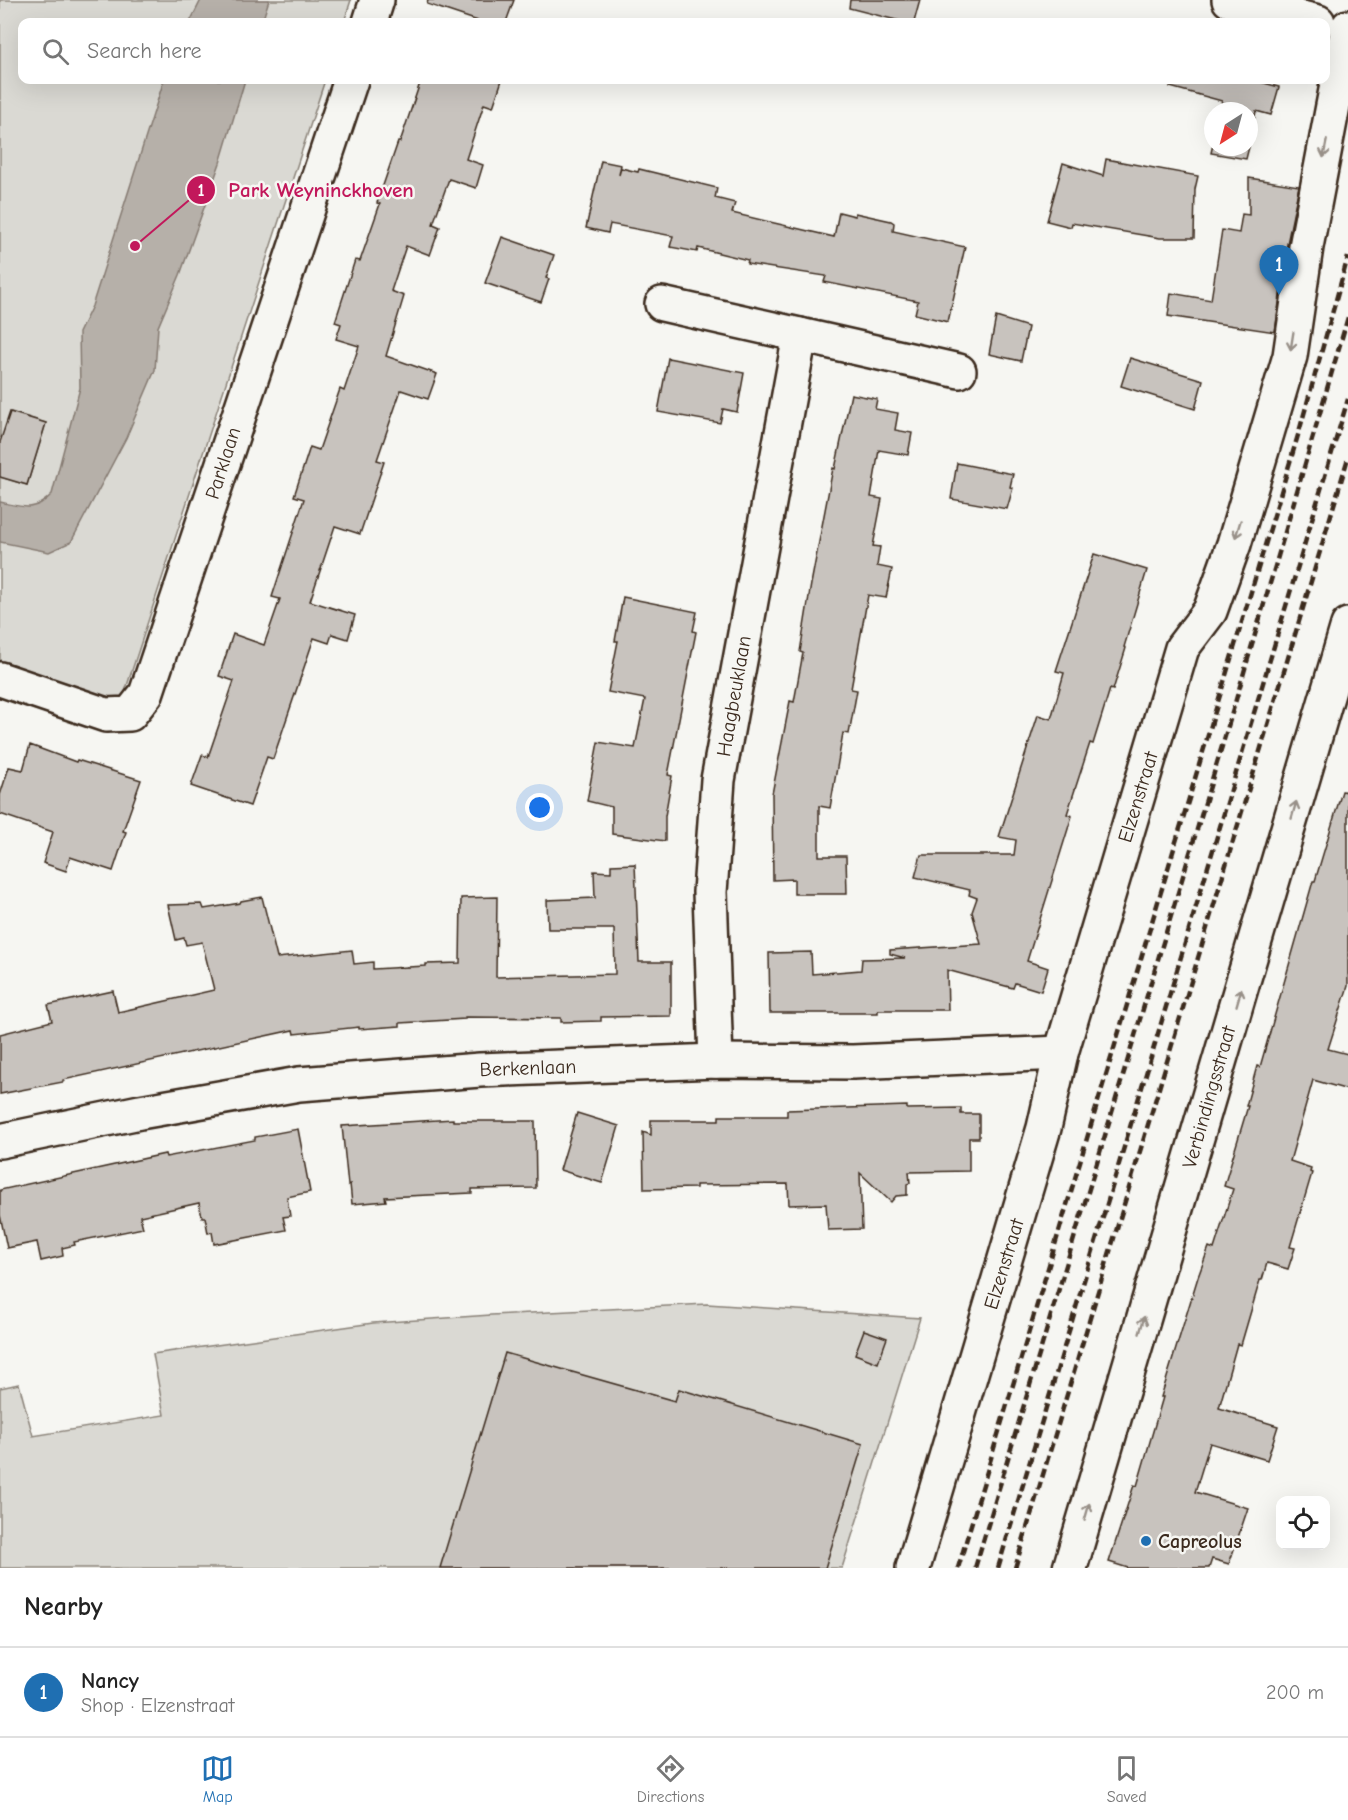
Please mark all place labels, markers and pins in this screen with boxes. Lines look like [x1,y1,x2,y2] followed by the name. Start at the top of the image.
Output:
[186,170,426,209] callout: Park Weyninckhoven
[1260,246,1298,295] pin: 1
[1158,1530,1242,1553] place label: Capreolus
[1139,1534,1153,1548] marker: Capreolus

